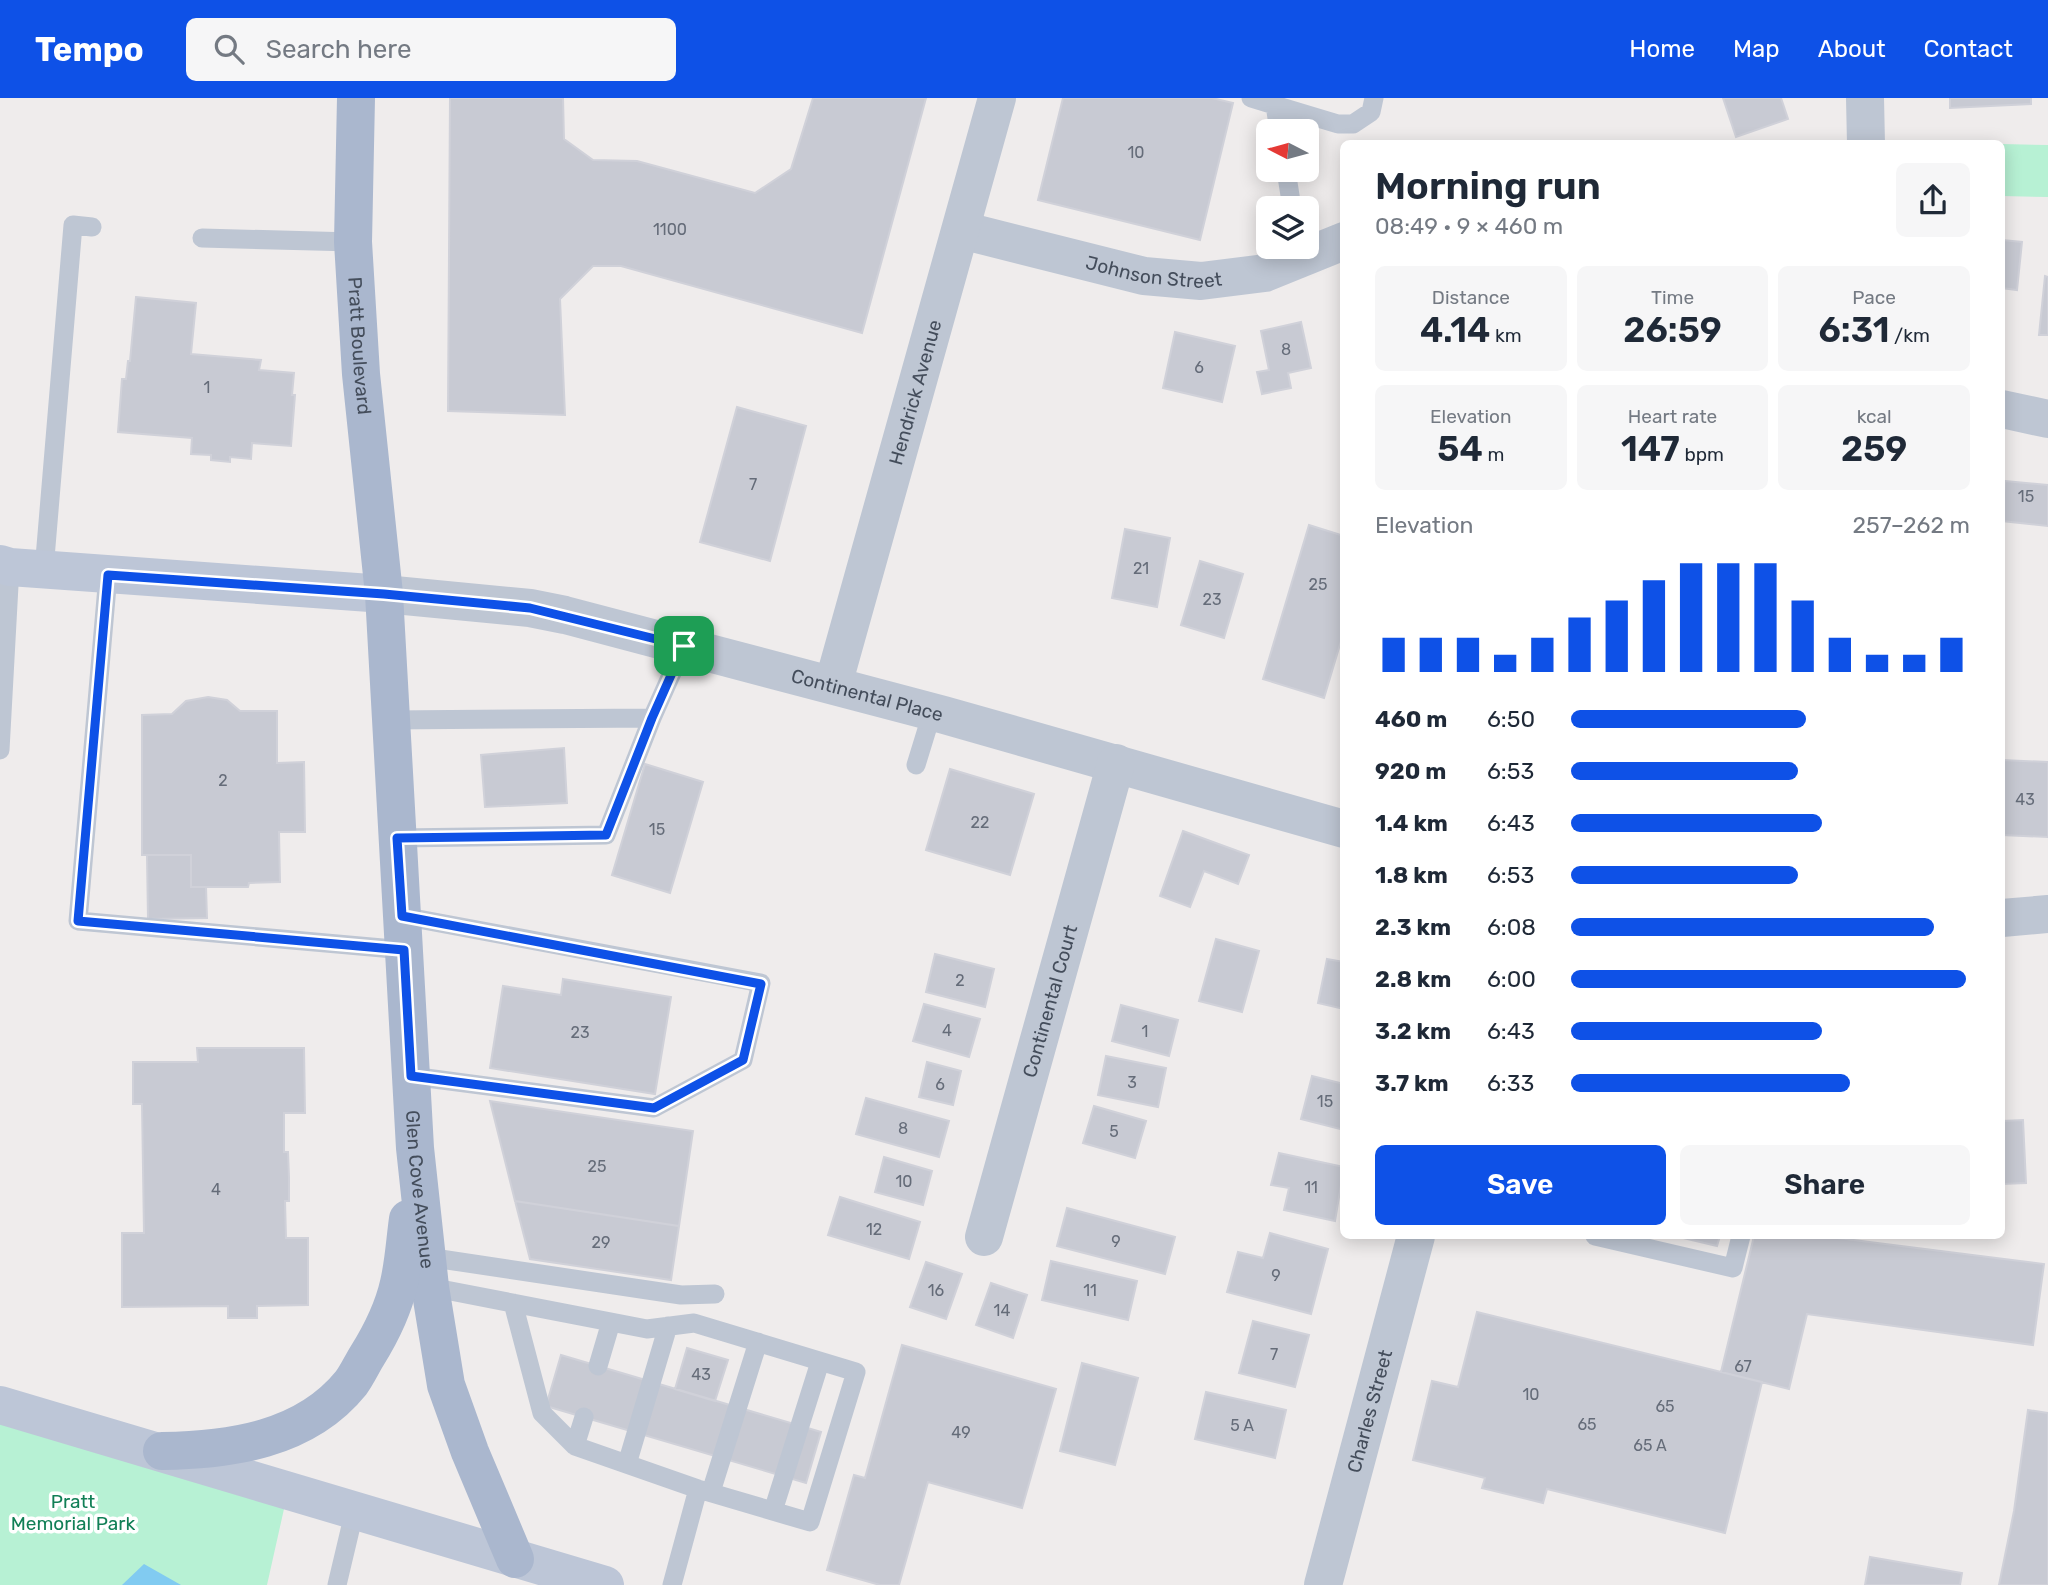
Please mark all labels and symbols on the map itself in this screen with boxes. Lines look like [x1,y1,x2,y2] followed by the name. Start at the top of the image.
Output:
[1256,119,1320,182] north arrow
[1127,143,1145,162] house number: 10
[653,220,687,239] house number: 1100
[1083,250,1224,293] street label: Johnson Street
[344,276,377,416] street label: Pratt Boulevard
[884,317,946,467] street label: Hendrick Avenue
[1281,340,1291,359] house number: 8
[1194,358,1204,377] house number: 6
[204,378,210,397] house number: 1
[749,475,757,494] house number: 7
[2018,487,2034,506] house number: 15
[1133,559,1149,578] house number: 21
[1309,575,1327,594] house number: 25
[1202,590,1222,609] house number: 23
[654,616,714,676] pin
[789,664,946,726] street label: Continental Place
[218,771,228,790] house number: 2
[2015,790,2035,809] house number: 43
[971,813,989,832] house number: 22
[649,820,665,839] house number: 15
[1018,922,1082,1080] street label: Continental Court
[955,971,965,990] house number: 2
[942,1021,952,1040] house number: 4
[1142,1022,1148,1041] house number: 1
[570,1023,590,1042] house number: 23
[1127,1073,1137,1092] house number: 3
[935,1075,945,1094] house number: 6
[1317,1092,1333,1111] house number: 15
[401,1109,439,1270] street label: Glen Cove Avenue
[898,1119,908,1138] house number: 8
[1109,1122,1119,1141] house number: 5
[588,1157,606,1176] house number: 25
[895,1172,913,1191] house number: 10
[1304,1178,1318,1197] house number: 11
[211,1180,221,1199] house number: 4
[866,1220,882,1239] house number: 12
[1111,1232,1121,1251] house number: 9
[592,1233,610,1252] house number: 29
[1271,1266,1281,1285] house number: 9
[928,1281,945,1300] house number: 16
[1083,1281,1097,1300] house number: 11
[994,1301,1010,1320] house number: 14
[1270,1345,1278,1364] house number: 7
[1342,1346,1397,1475] street label: Charles Street
[1734,1357,1752,1376] house number: 67
[691,1365,711,1384] house number: 43
[1522,1385,1540,1404] house number: 10
[1655,1397,1675,1416] house number: 65
[1577,1415,1597,1434] house number: 65
[1230,1416,1254,1435] house number: 5 A
[951,1423,971,1442] house number: 49
[1633,1436,1667,1455] house number: 65 A
[11,1490,136,1535] park label: Pratt Memorial Park

